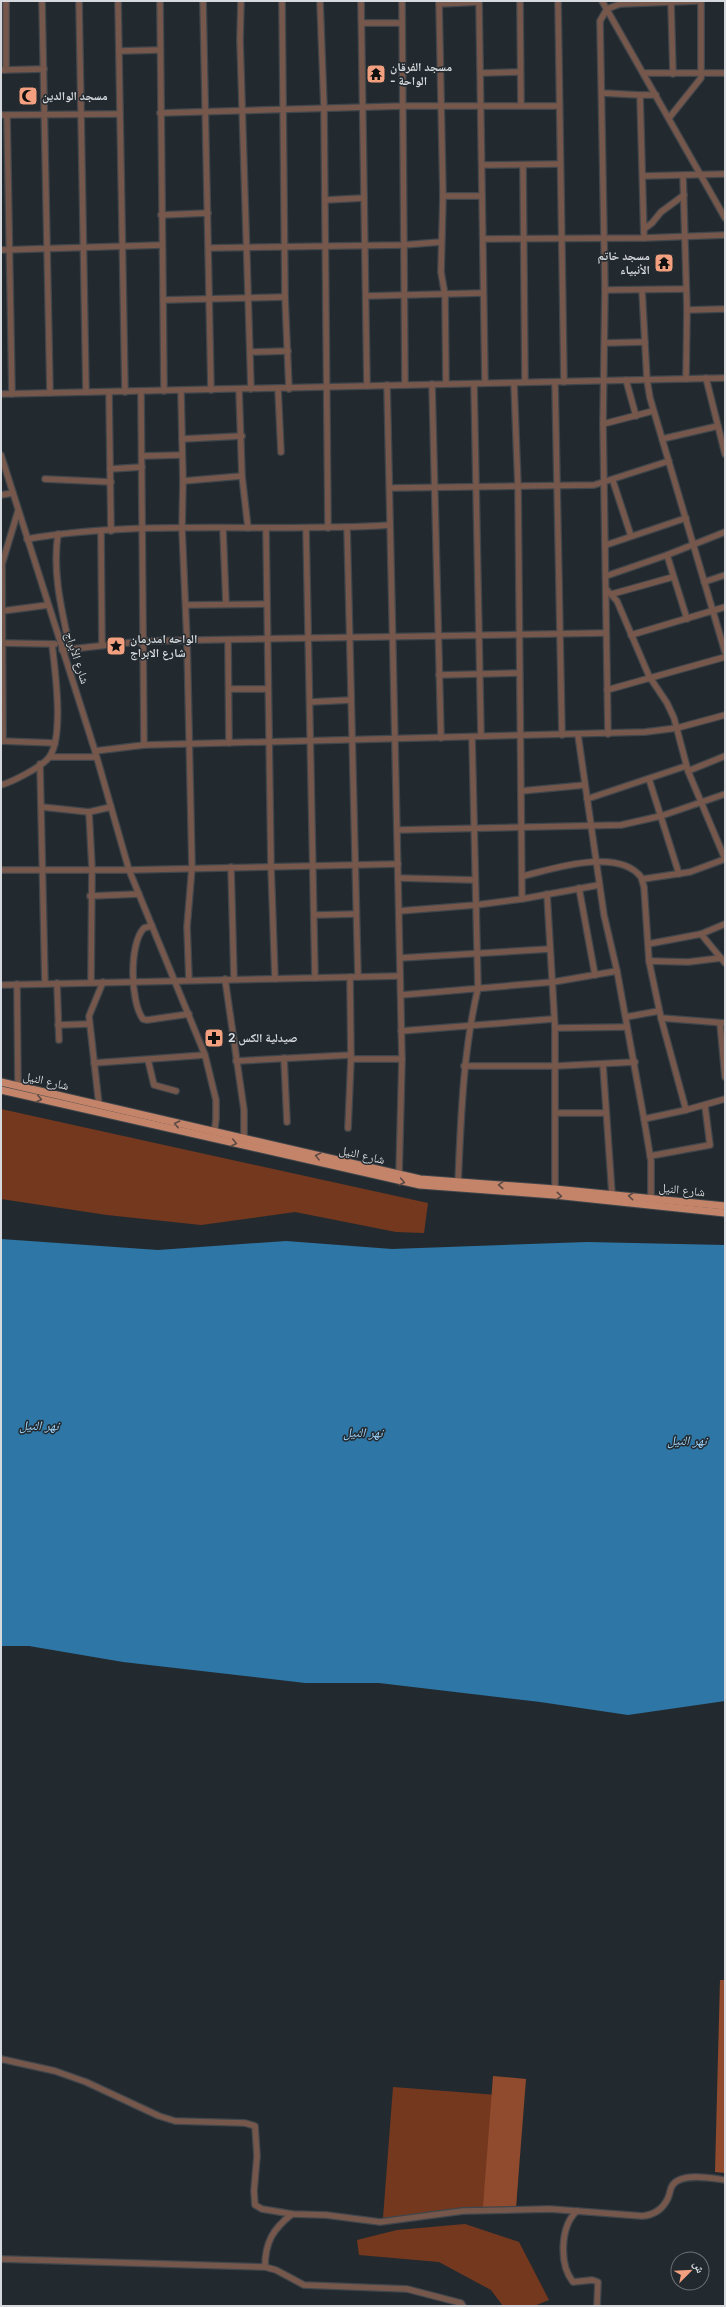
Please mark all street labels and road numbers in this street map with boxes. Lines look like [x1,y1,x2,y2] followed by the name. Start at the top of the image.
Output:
[61,630,93,686] street label: شارع الأبراج
[22,1068,71,1094] street label: شارع النيل
[338,1142,387,1168] street label: شارع النيل
[658,1180,706,1200] street label: شارع النيل

